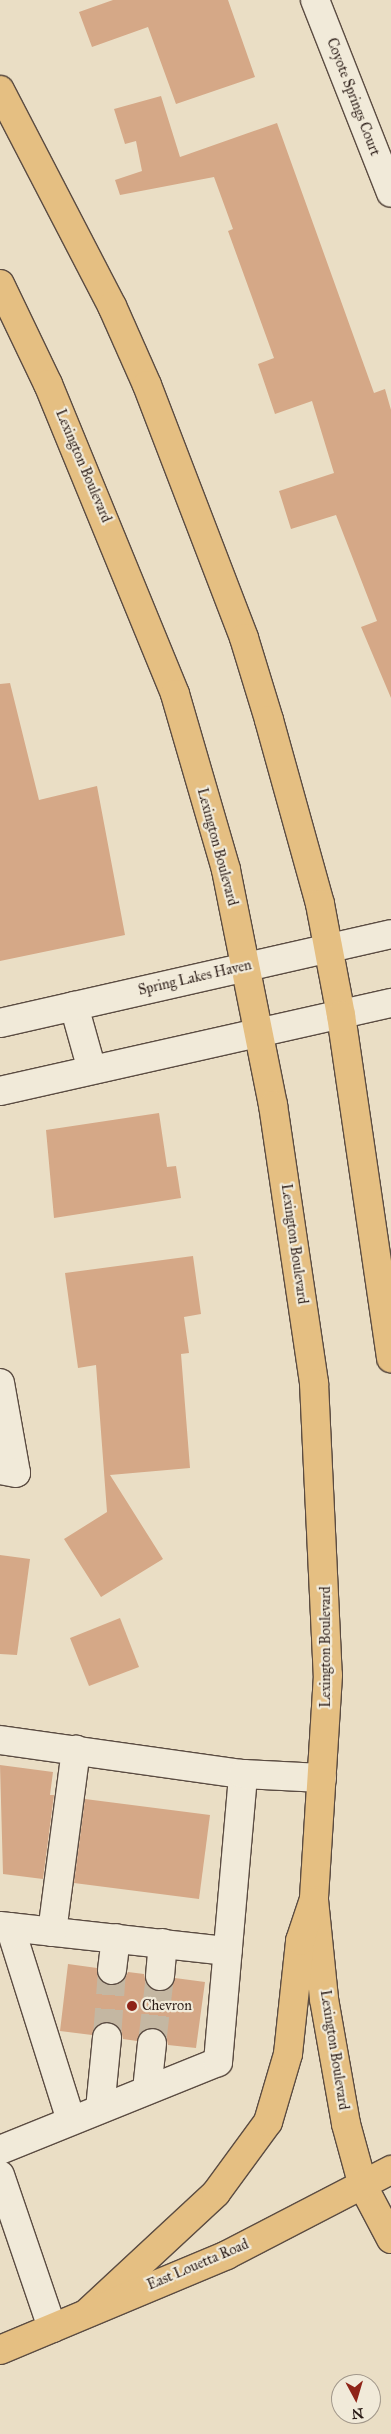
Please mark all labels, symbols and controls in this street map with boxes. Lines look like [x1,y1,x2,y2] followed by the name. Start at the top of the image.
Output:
[323,36,383,158] street label: Coyote Springs Court
[52,407,114,525] street label: Lexington Boulevard
[193,786,241,908] street label: Lexington Boulevard
[137,957,253,999] street label: Spring Lakes Haven
[277,1183,311,1305] street label: Lexington Boulevard
[318,1586,334,1708] street label: Lexington Boulevard
[316,1989,352,2111] street label: Lexington Boulevard
[142,1998,192,2014] place label: Chevron
[126,2000,138,2012] marker: Chevron
[145,2236,251,2294] street label: East Louetta Road
[331,2374,381,2424] north arrow
[351,2404,364,2422] text: N

